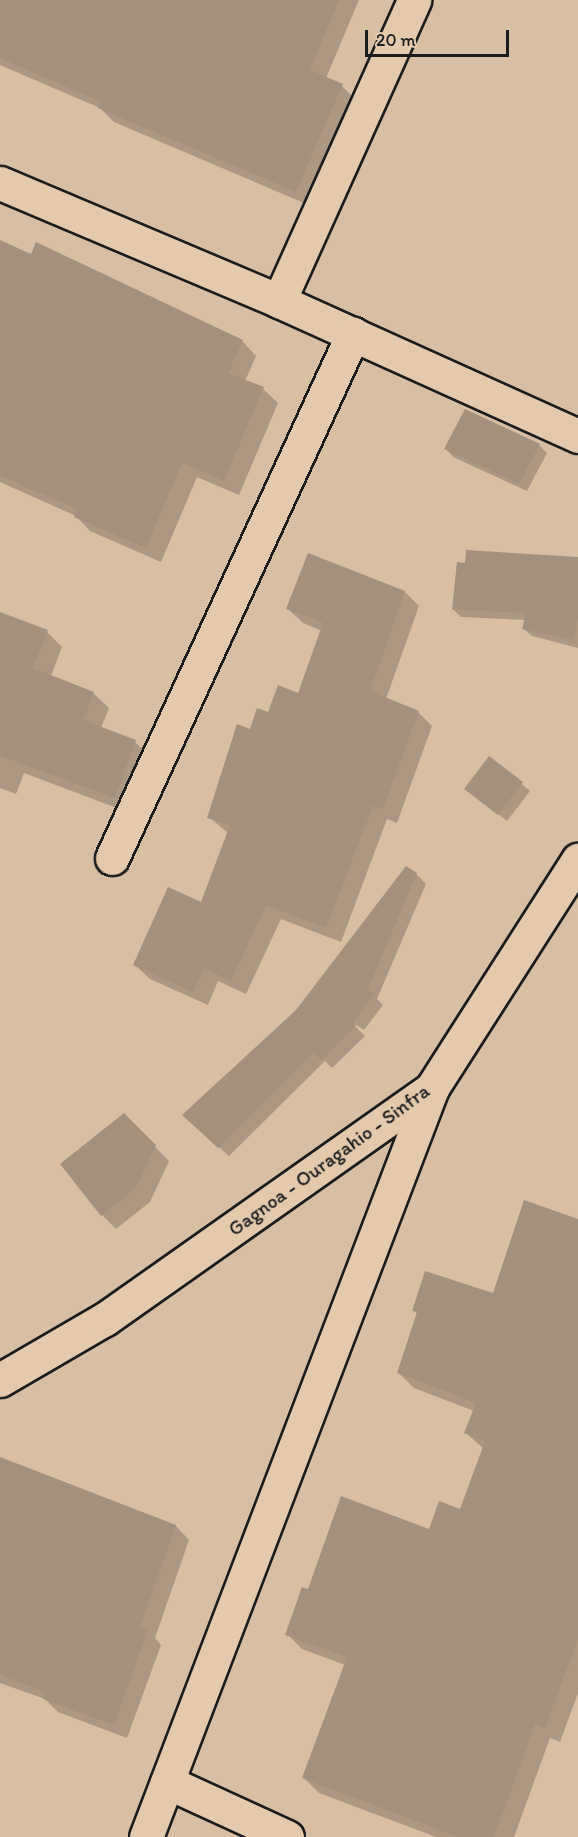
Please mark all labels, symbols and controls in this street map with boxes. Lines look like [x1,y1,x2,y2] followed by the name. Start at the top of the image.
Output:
[368,18,512,56] scale bar
[376,29,416,51] text: 20 m
[224,1079,434,1241] street label: Gagnoa - Ouragahio - Sinfra

